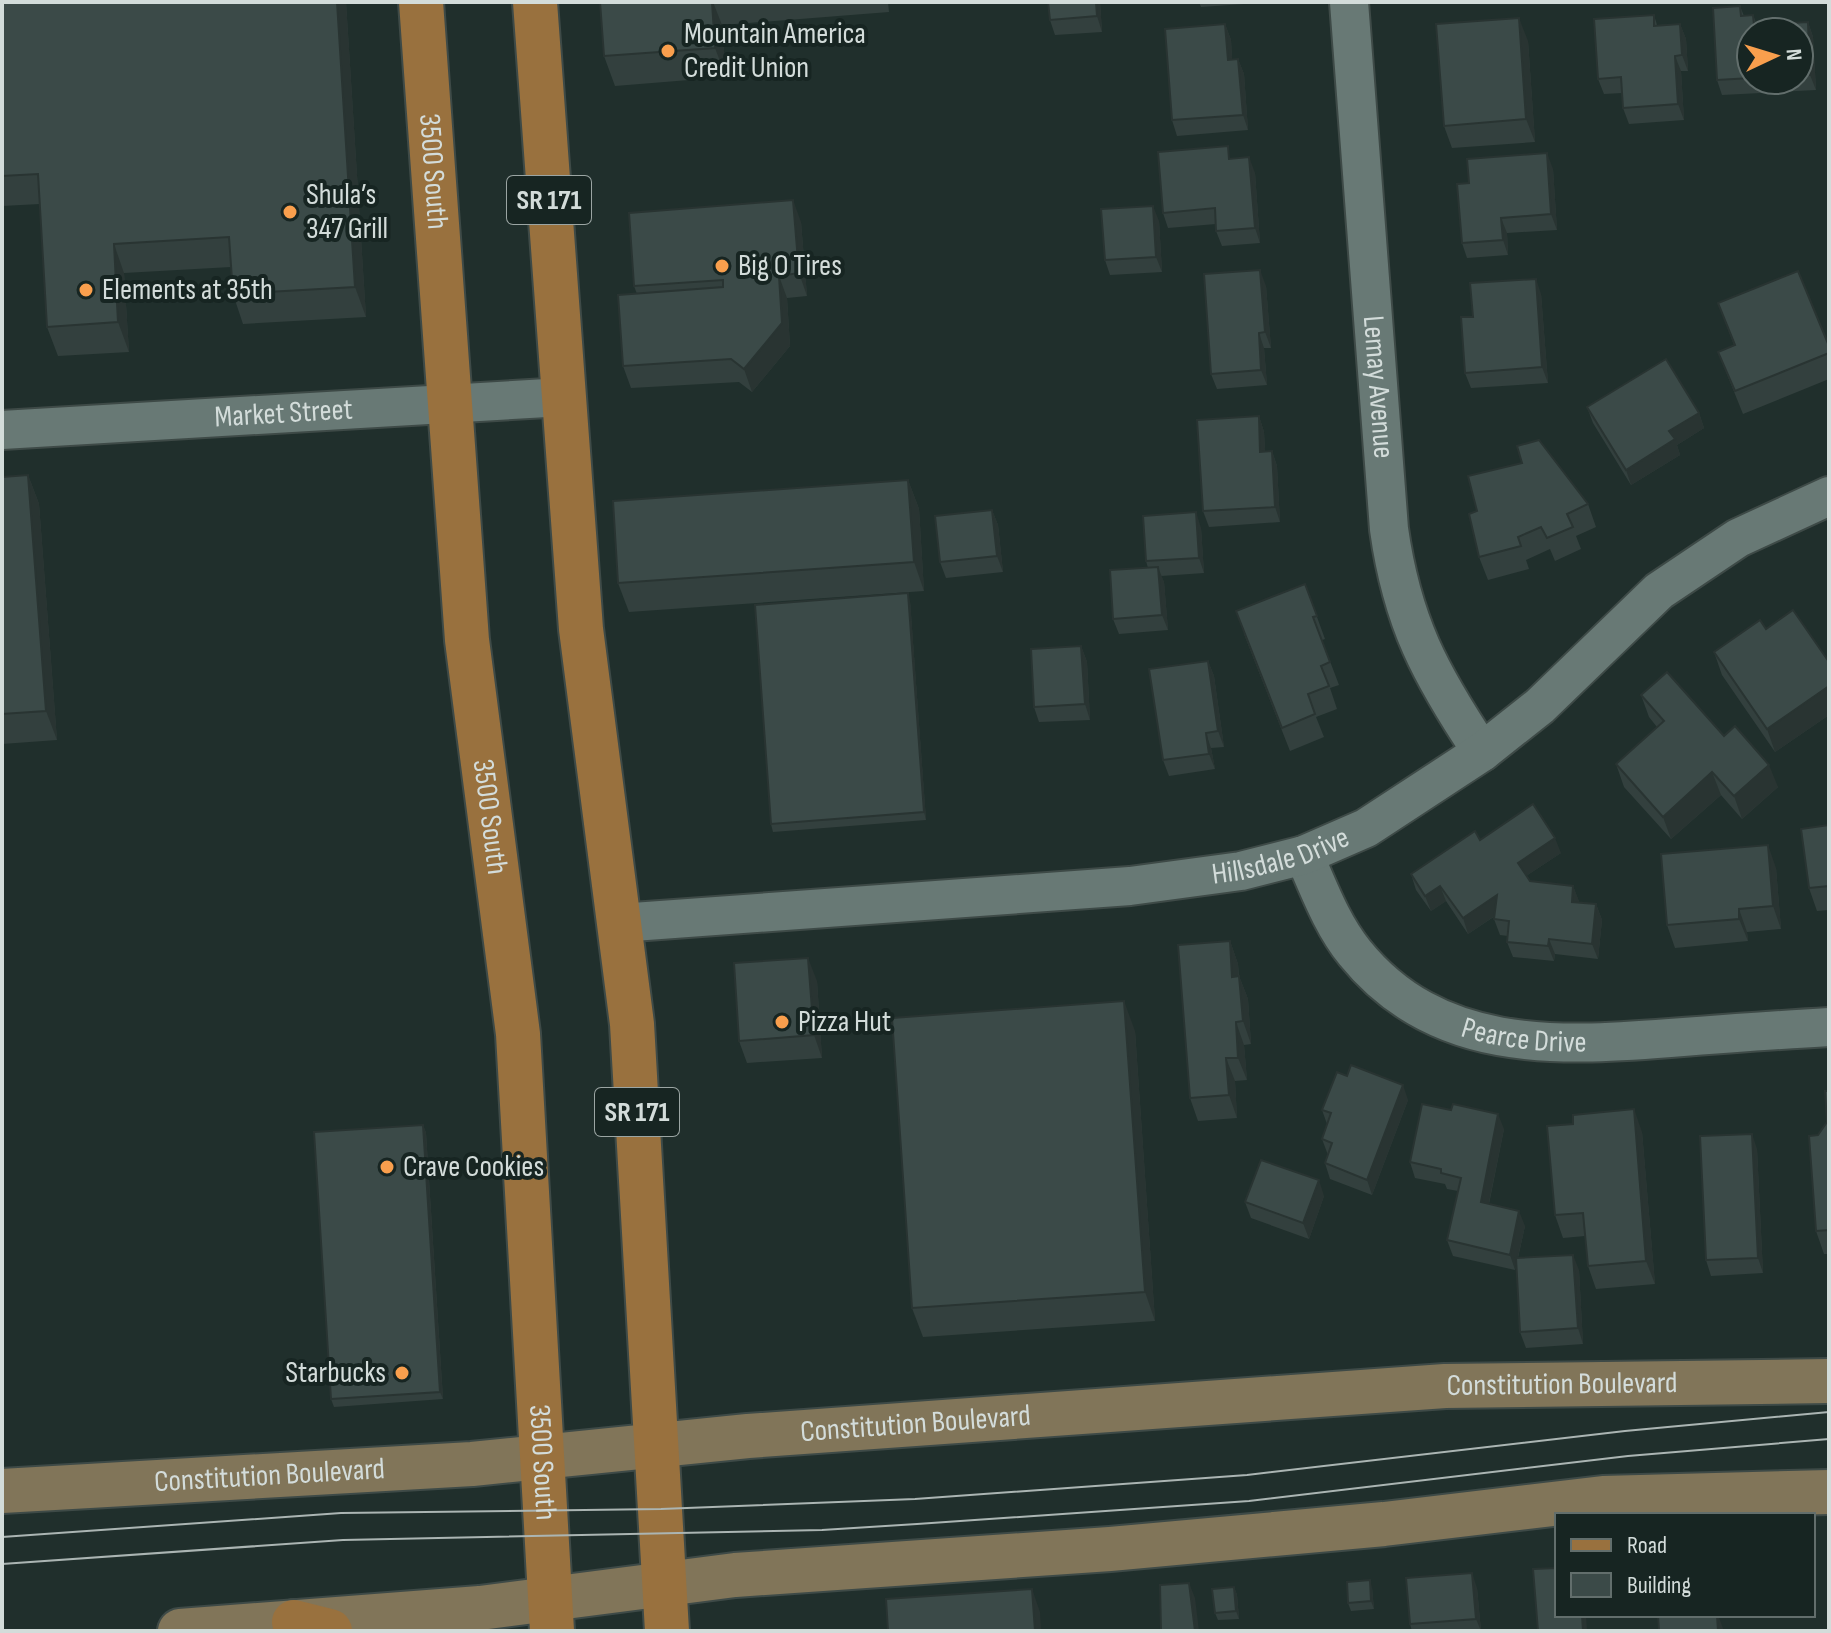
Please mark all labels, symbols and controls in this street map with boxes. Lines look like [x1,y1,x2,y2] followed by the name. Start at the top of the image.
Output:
[684,16,866,86] place label: Mountain America Credit Union
[1735,16,1815,96] north arrow
[659,42,677,60] marker: Mountain America Credit Union
[1780,48,1807,62] text: N
[411,112,455,231] street label: 3500 South
[507,176,591,224] road number: SR 171
[306,177,388,247] place label: Shula’s 347 Grill
[281,203,299,221] marker: Shula’s 347 Grill
[738,248,842,284] place label: Big O Tires
[713,257,731,275] marker: Big O Tires
[102,272,273,308] place label: Elements at 35th
[77,281,95,299] marker: Elements at 35th
[1355,314,1402,460] street label: Lemay Avenue
[213,391,354,435] street label: Market Street
[465,757,515,877] street label: 3500 South
[1210,820,1355,893] street label: Hillsdale Drive
[798,1004,891,1040] place label: Pizza Hut
[1457,1010,1587,1061] street label: Pearce Drive
[773,1013,791,1031] marker: Pizza Hut
[595,1088,679,1136] road number: SR 171
[403,1149,544,1185] place label: Crave Cookies
[378,1158,396,1176] marker: Crave Cookies
[285,1355,386,1391] place label: Starbucks
[393,1364,411,1382] marker: Starbucks
[1446,1365,1678,1404] street label: Constitution Boulevard
[799,1398,1032,1450] street label: Constitution Boulevard
[521,1403,564,1521] street label: 3500 South
[153,1451,386,1500] street label: Constitution Boulevard
[1555,1513,1815,1617] legend
[1627,1531,1667,1560] text: Road
[1627,1571,1691,1600] text: Building

